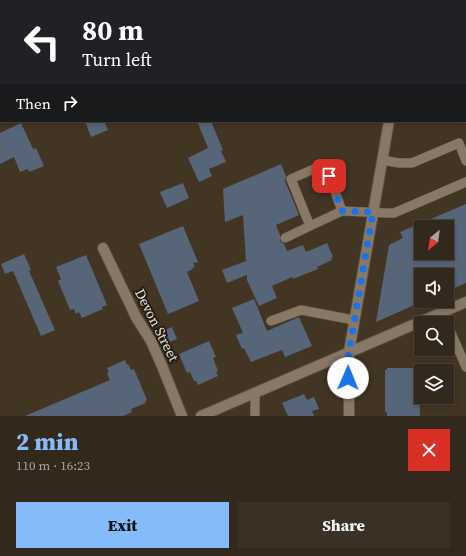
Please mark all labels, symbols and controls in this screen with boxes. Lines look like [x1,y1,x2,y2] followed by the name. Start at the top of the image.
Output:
[82,11,144,49] text: 80 m
[16,16,68,68] icon: left
[82,47,152,72] text: Turn left
[59,92,81,114] icon: right
[16,93,51,114] text: Then
[312,159,346,193] pin
[318,165,340,187] icon: arrive
[414,220,454,260] north arrow
[414,220,454,404] map controls
[414,268,454,308] button: sound
[130,285,184,365] street label: Devon Street
[414,316,454,356] button: search
[327,357,369,399] position arrow
[414,364,454,404] button: layers
[16,425,79,458] text: 2 min
[408,429,450,471] button: close
[16,457,90,474] text: 110 m · 16:23
[16,502,229,548] button: Exit
[237,502,450,548] button: Share

